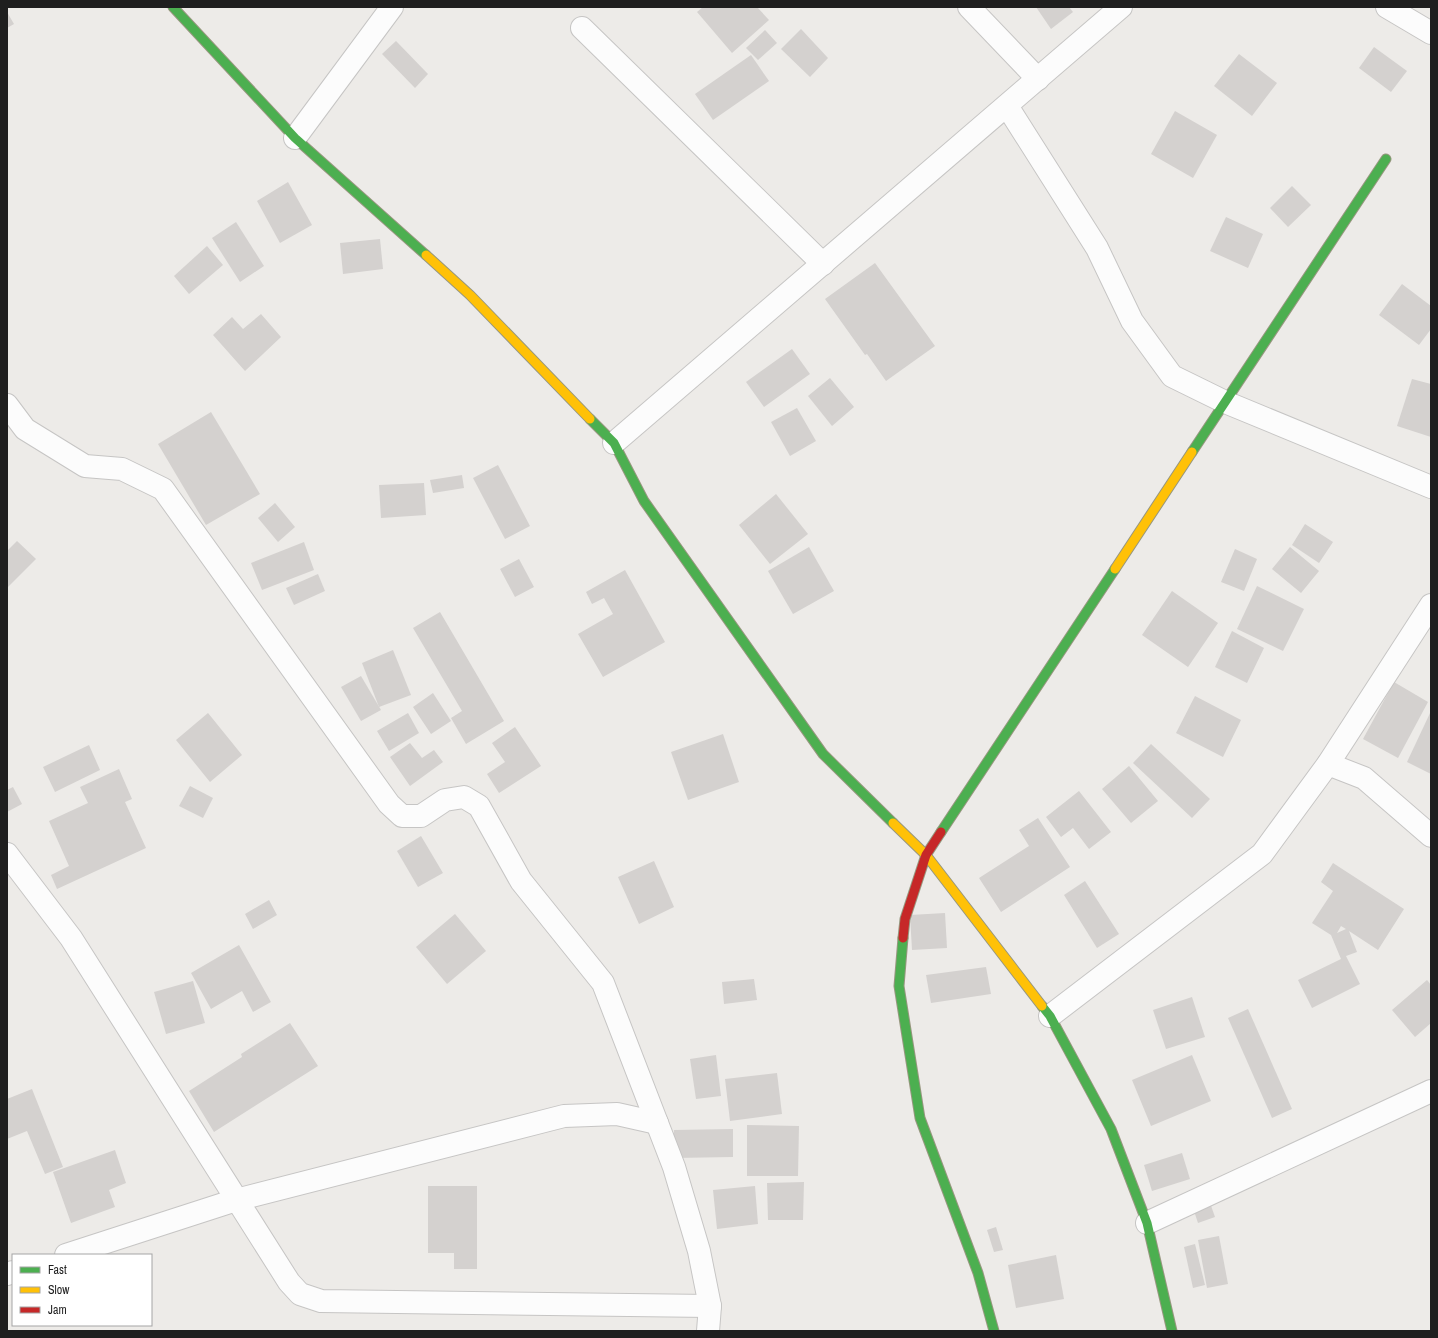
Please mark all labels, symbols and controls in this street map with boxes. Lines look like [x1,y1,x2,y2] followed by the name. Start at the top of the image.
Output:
[12,1254,152,1326] legend
[48,1262,67,1278] text: Fast
[48,1282,70,1298] text: Slow
[48,1302,67,1318] text: Jam

